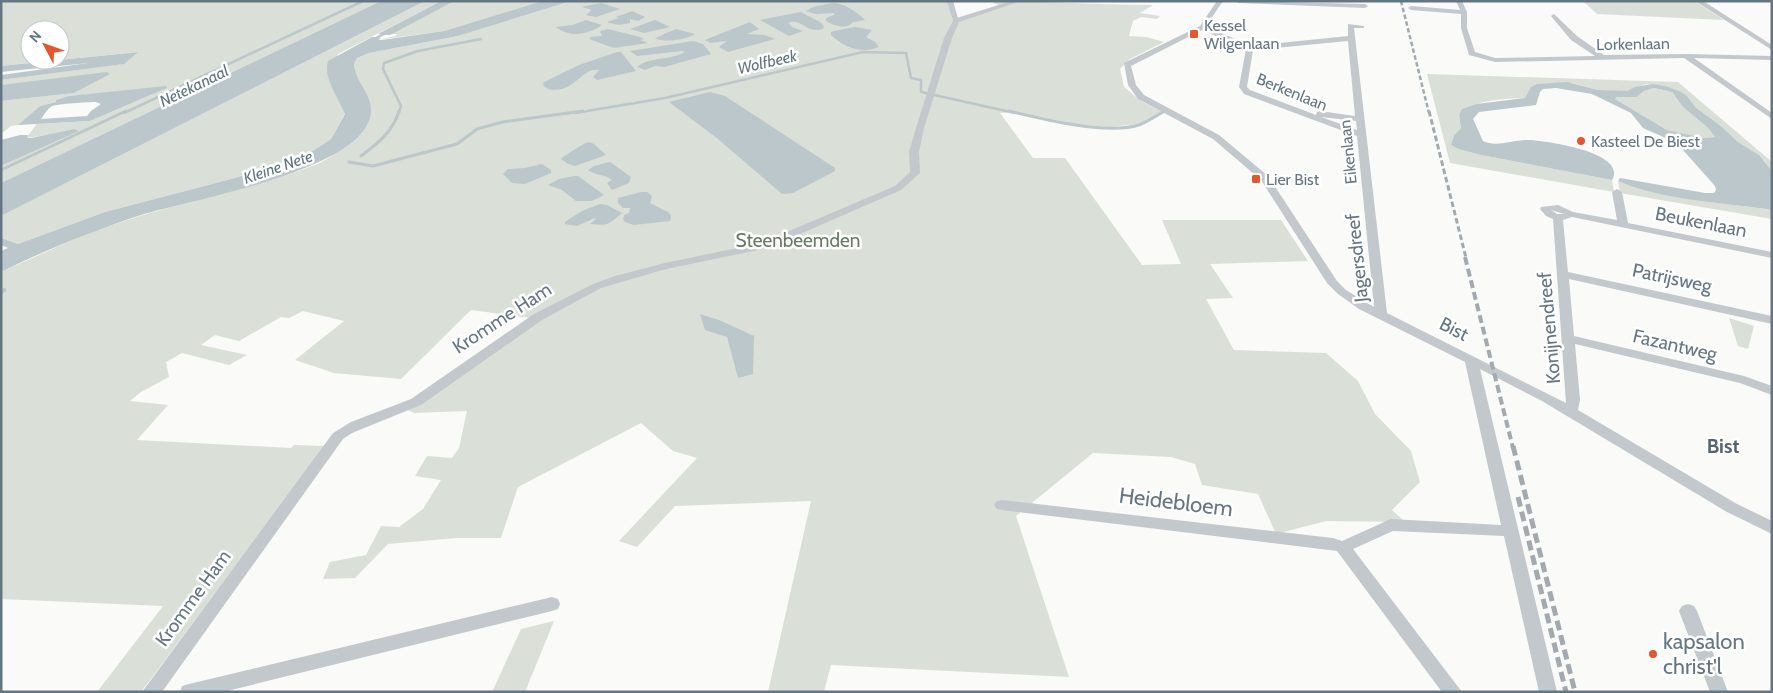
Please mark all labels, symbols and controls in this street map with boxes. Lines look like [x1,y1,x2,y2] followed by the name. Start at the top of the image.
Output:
[1204,16,1279,53] place label: Kessel Wilgenlaan
[20,20,70,70] north arrow
[25,27,45,46] text: N
[1188,28,1200,40] marker: Kessel Wilgenlaan
[1596,34,1670,54] street label: Lorkenlaan
[736,46,800,78] water label: Wolfbeek
[156,61,232,111] water label: Netekanaal
[1254,69,1330,115] street label: Berkenlaan
[1335,119,1361,185] street label: Eikenlaan
[1591,132,1700,151] place label: Kasteel De Biest
[1575,135,1587,147] marker: Kasteel De Biest
[241,146,315,188] water label: Kleine Nete
[1266,170,1320,189] place label: Lier Bist
[1250,173,1262,185] marker: Lier Bist
[1653,202,1749,242] street label: Beukenlaan
[1341,212,1373,304] street label: Jagersdreef
[736,229,860,252] park label: Steenbeemden
[1630,258,1714,298] street label: Patrijsweg
[1533,270,1565,385] street label: Konijnendreef
[448,277,556,359] street label: Kromme Ham
[1436,312,1473,346] street label: Bist
[1631,324,1720,366] street label: Fazantweg
[1707,434,1739,458] district label: Bist
[1117,482,1235,522] street label: Heidebloem
[150,545,236,651] street label: Kromme Ham
[1663,628,1745,680] place label: kapsalon christ'l
[1647,648,1659,660] marker: kapsalon christ'l

